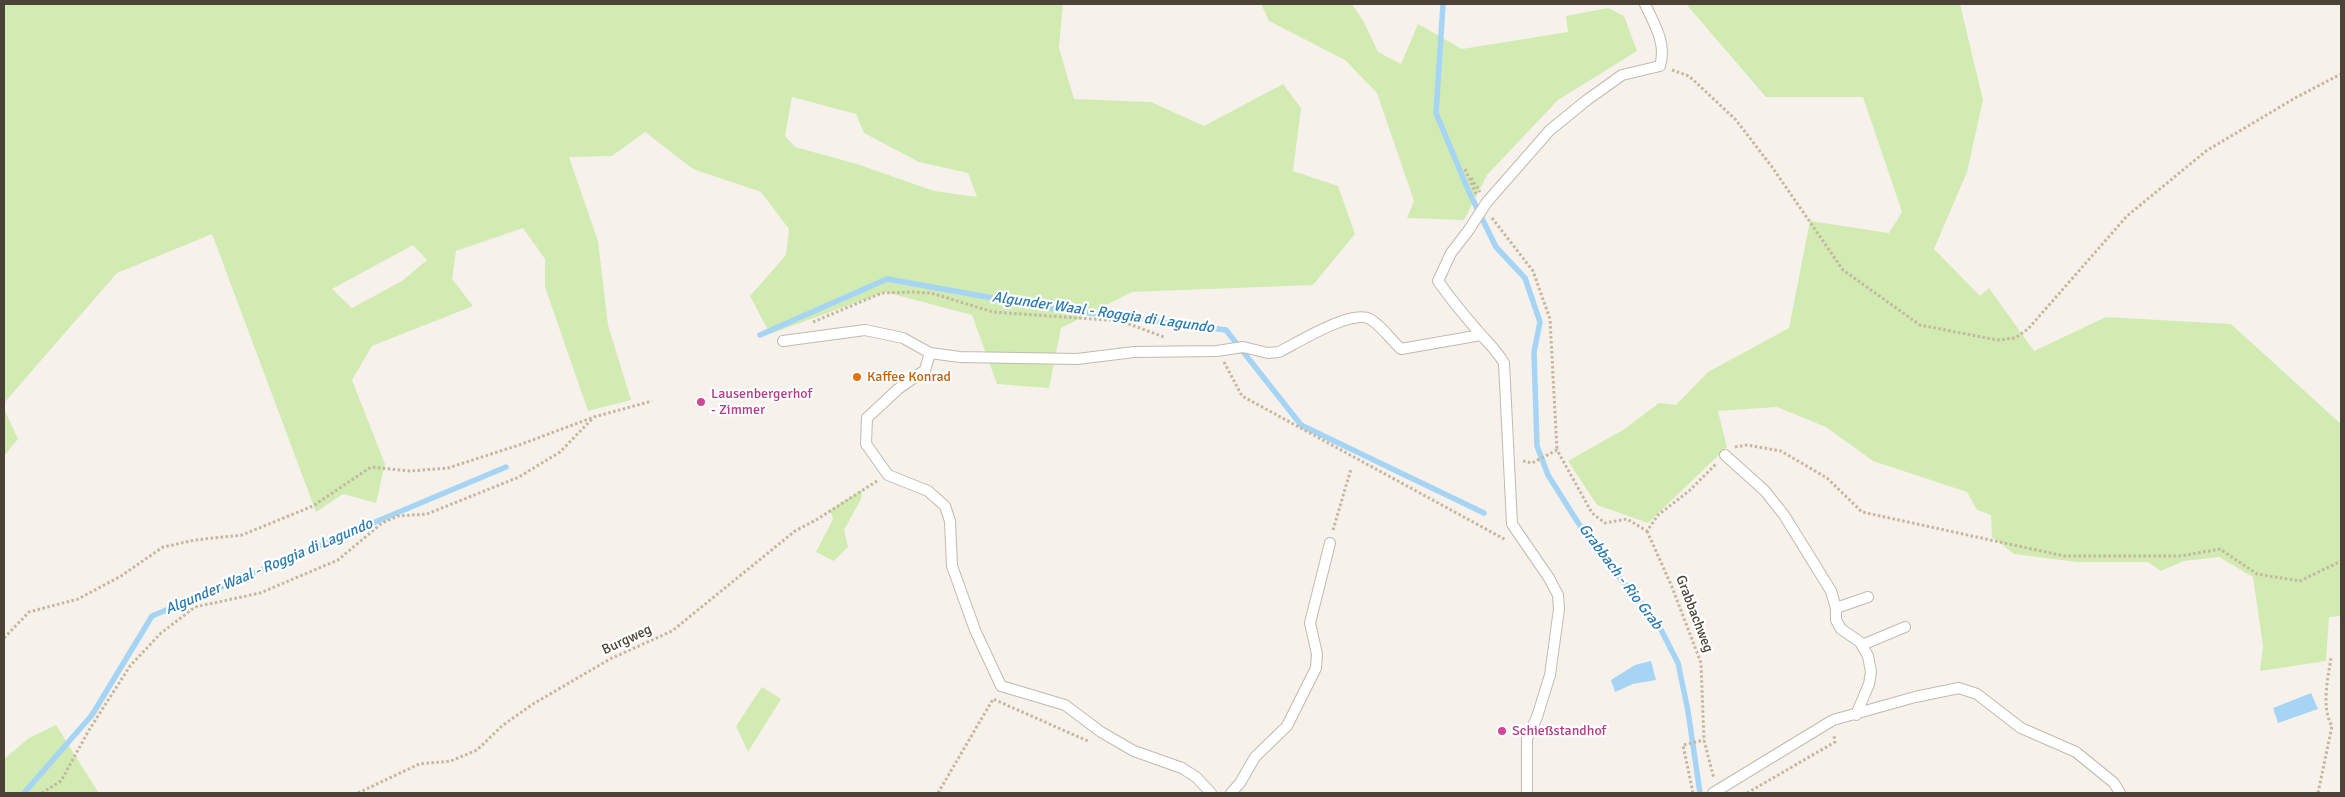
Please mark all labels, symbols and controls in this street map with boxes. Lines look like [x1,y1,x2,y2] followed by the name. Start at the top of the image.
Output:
[991,289,1215,337] water label: Algunder Waal - Roggia di Lagundo
[867,369,951,385] place label: Kaffee Konrad
[851,371,863,383] marker: Kaffee Konrad
[711,386,812,418] place label: Lausenbergerhof - Zimmer
[695,396,707,408] marker: Lausenbergerhof - Zimmer
[163,515,375,619] water label: Algunder Waal - Roggia di Lagundo
[1574,521,1666,633] water label: Grabbach - Rio Grab
[1672,573,1716,655] street label: Grabbachweg
[599,621,655,659] street label: Burgweg
[1512,723,1606,739] place label: Schießstandhof
[1496,725,1508,737] marker: Schießstandhof

